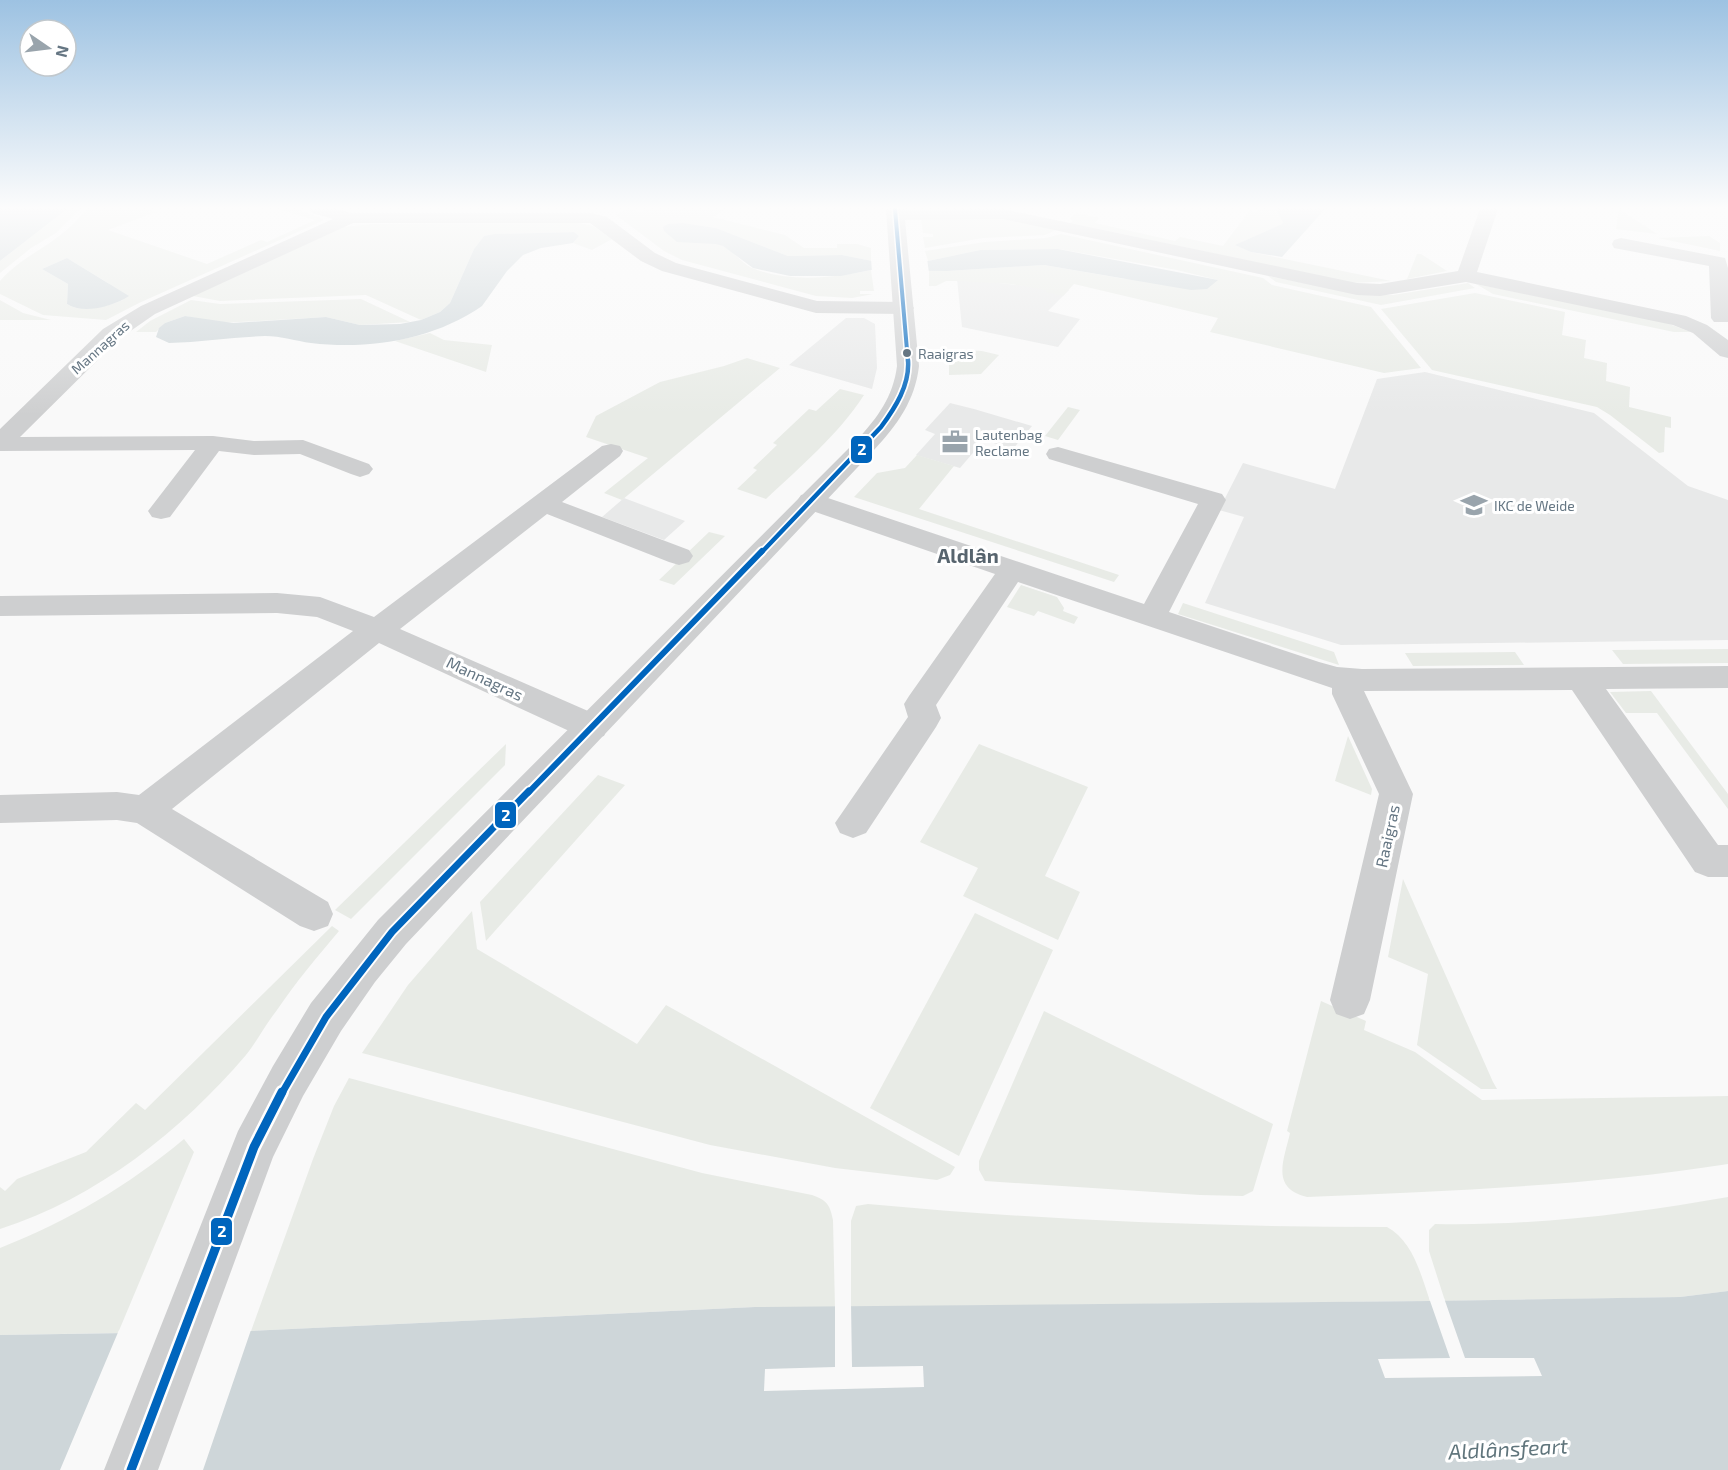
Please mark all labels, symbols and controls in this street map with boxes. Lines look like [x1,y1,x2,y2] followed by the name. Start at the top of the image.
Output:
[18,18,78,78] north arrow
[52,44,74,60] text: N
[68,317,132,377] street label: Mannagras
[918,345,974,362] place label: Raaigras
[901,347,913,359] marker: Raaigras
[975,426,1043,459] place label: Lautenbag Reclame
[940,427,970,457] office icon: Lautenbag Reclame
[850,435,873,464] line badge: 2
[857,439,867,458] text: 2
[1459,490,1489,520] school or university icon: IKC de Weide
[1494,497,1575,514] place label: IKC de Weide
[937,543,999,567] district label: Aldlân
[444,652,526,704] street label: Mannagras
[494,801,517,829] line badge: 2
[1371,803,1403,869] street label: Raaigras
[501,805,511,824] text: 2
[210,1217,233,1246] line badge: 2
[217,1221,227,1240] text: 2
[1447,1432,1568,1464] water label: Aldlânsfeart

